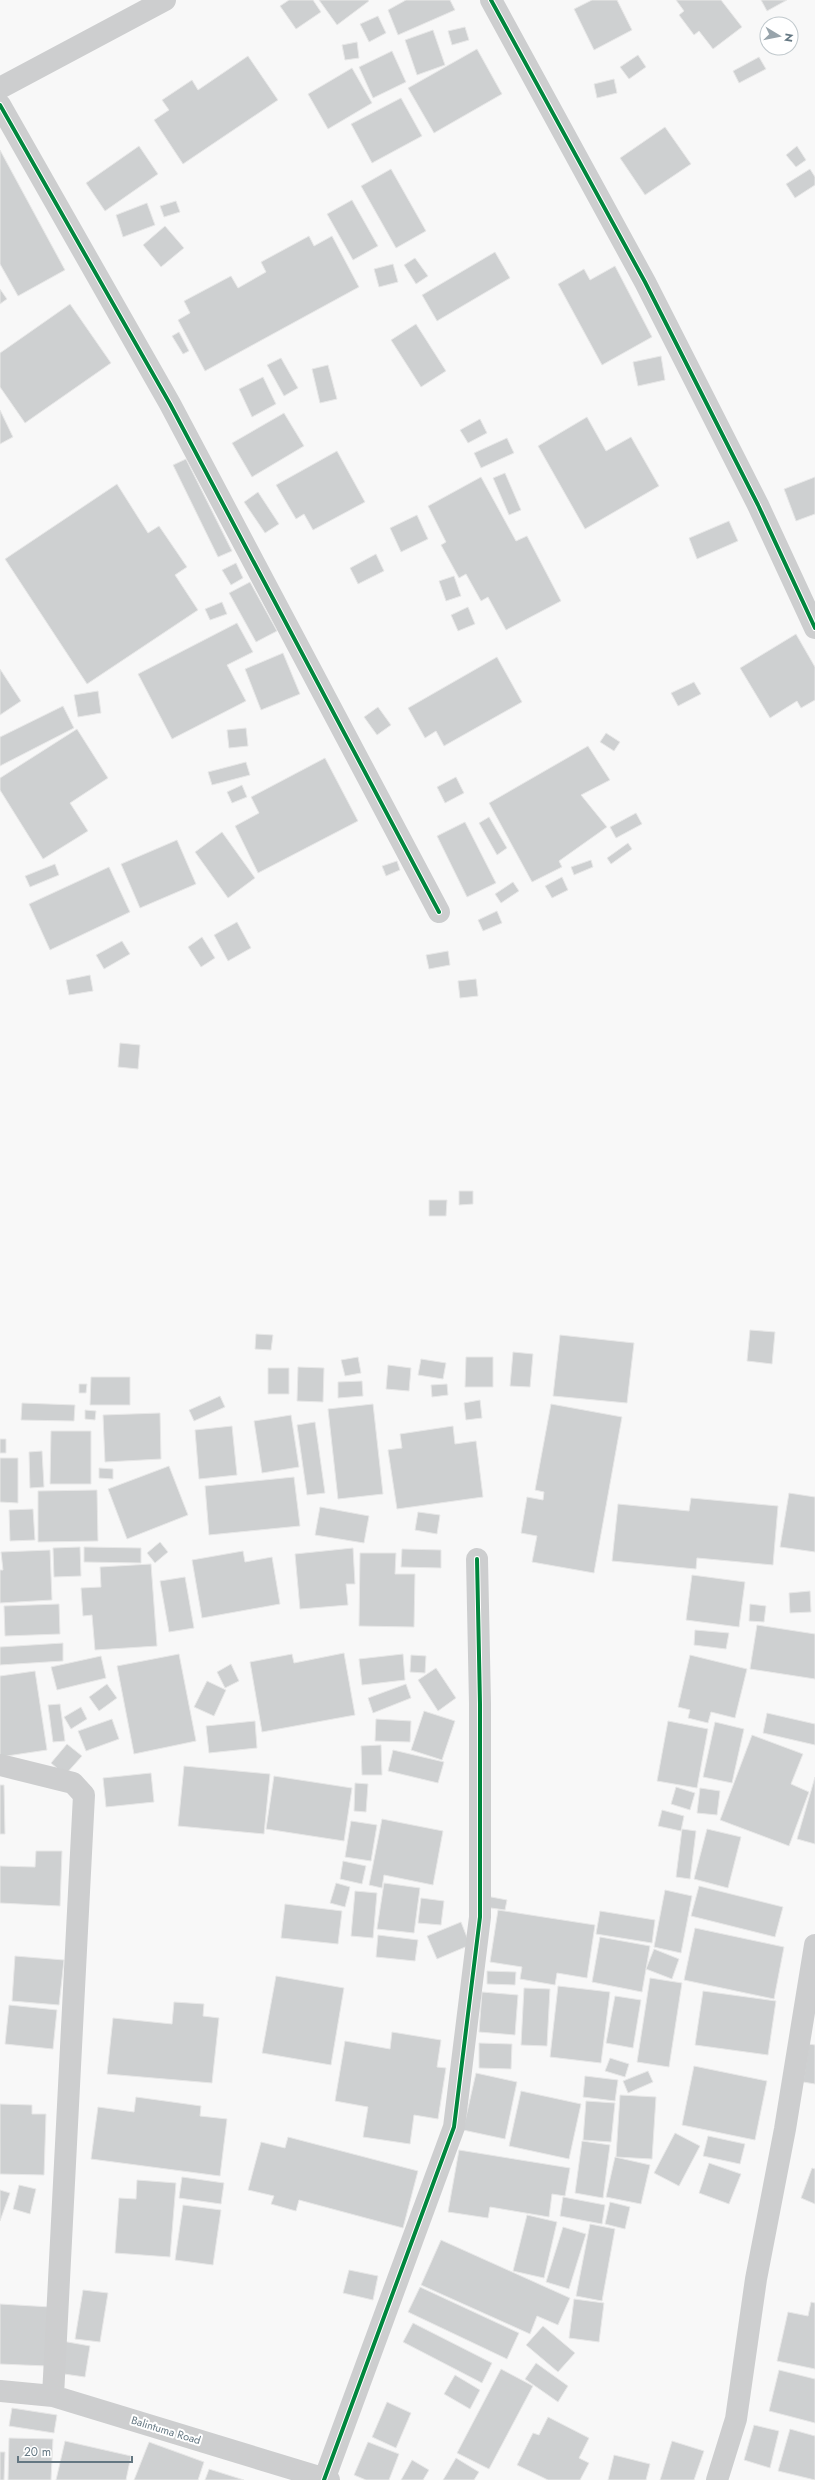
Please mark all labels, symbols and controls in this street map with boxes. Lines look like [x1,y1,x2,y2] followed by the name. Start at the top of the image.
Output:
[759,16,799,56] north arrow
[780,32,797,43] text: N
[129,2412,203,2448] street label: Balintuma Road
[18,2438,132,2464] scale bar
[24,2443,51,2461] text: 20 m

